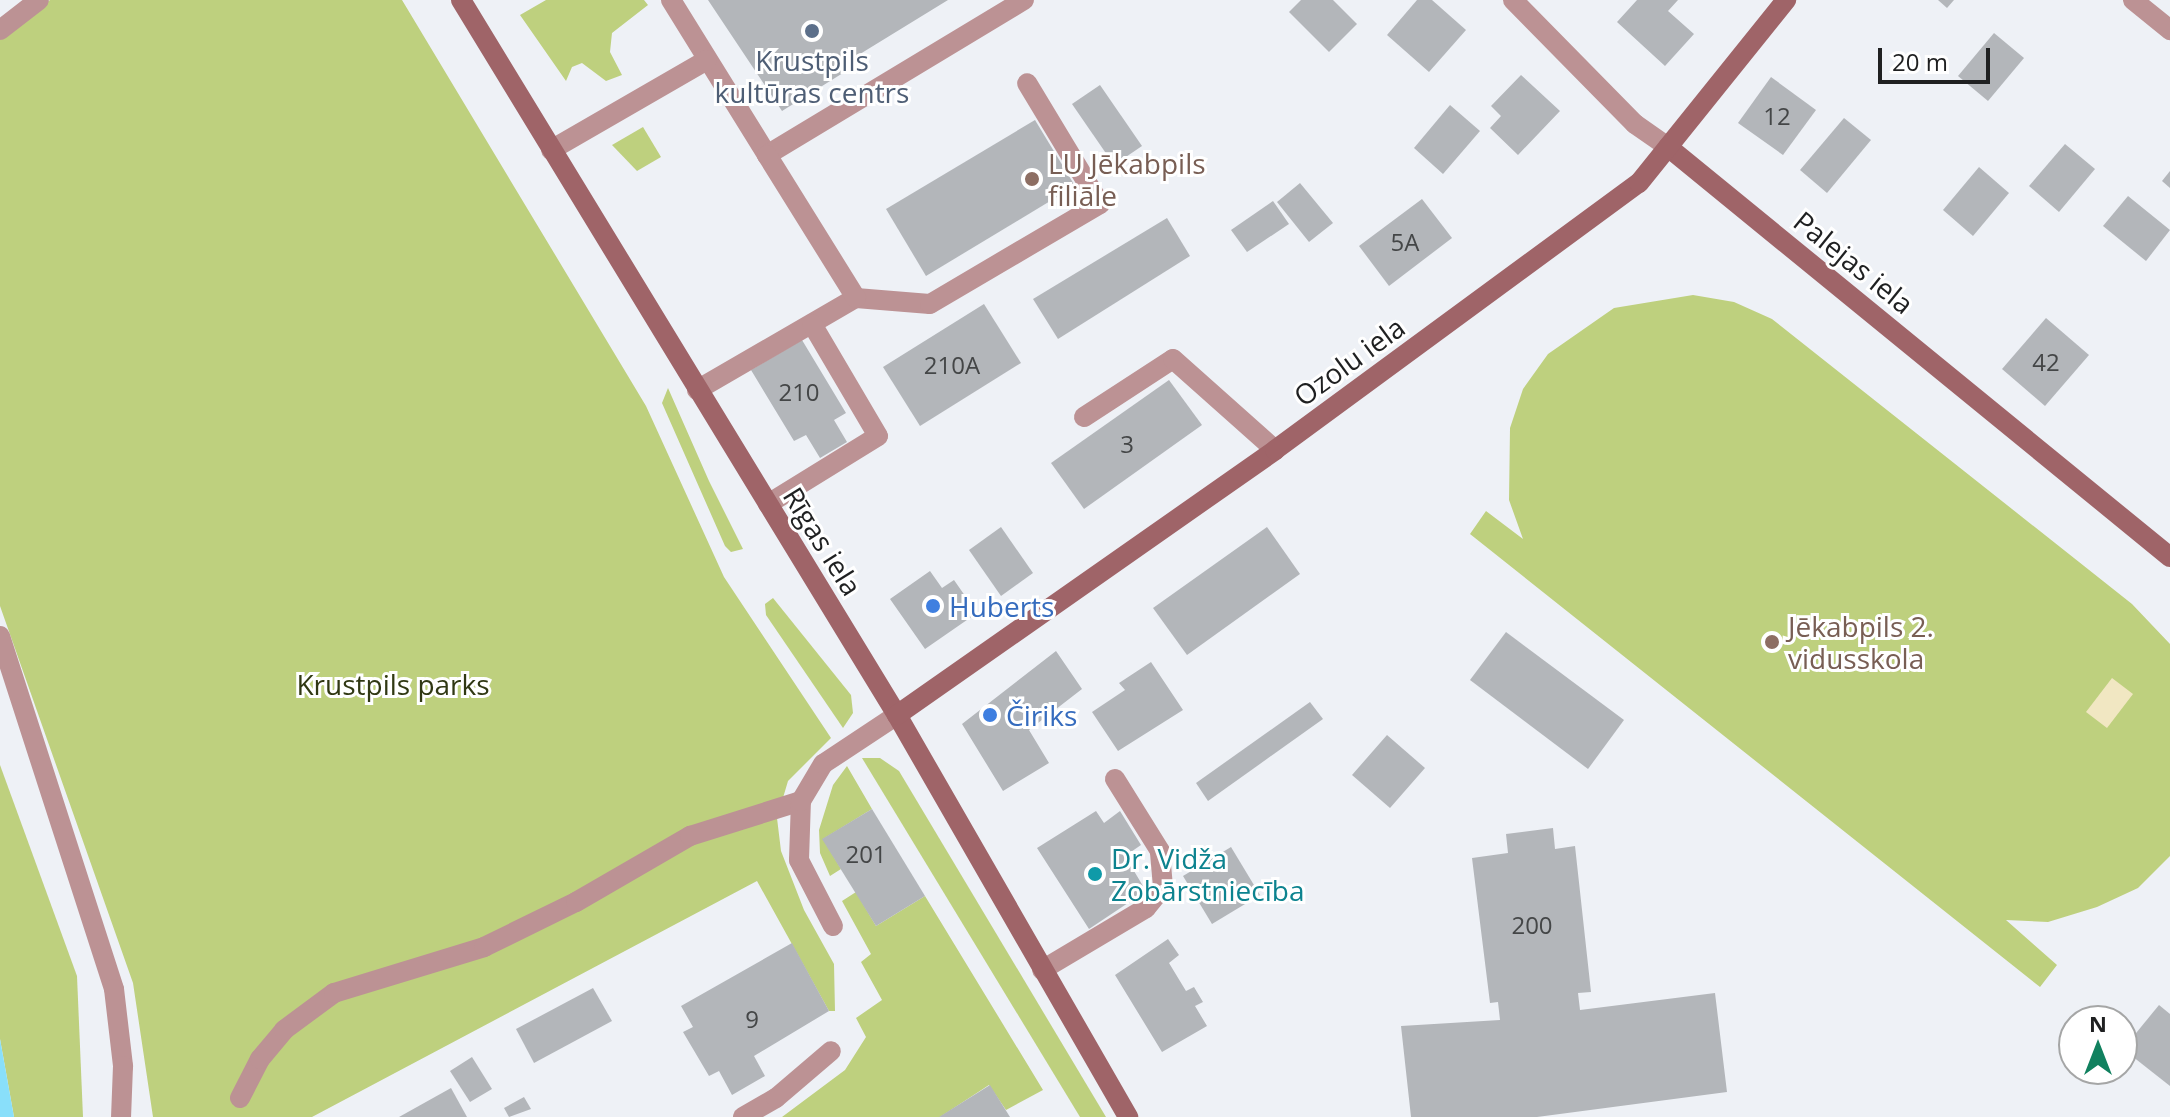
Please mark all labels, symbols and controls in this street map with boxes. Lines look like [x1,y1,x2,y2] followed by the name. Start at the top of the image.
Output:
[803,22,821,40] marker: Krustpils kultūras centrs
[1882,32,1994,82] scale bar
[715,43,909,109] place label: Krustpils kultūras centrs
[1892,45,1948,78] text: 20 m
[1763,102,1791,130] house number: 12
[1048,146,1206,212] place label: LU Jēkabpils filiāle
[1023,170,1041,188] marker: LU Jēkabpils filiāle
[1788,204,1920,320] street label: Palejas iela
[1391,228,1419,256] house number: 5A
[1287,310,1411,412] street label: Ozolu iela
[2032,348,2060,376] house number: 42
[924,351,980,379] house number: 210A
[778,378,820,406] house number: 210
[1120,430,1134,458] house number: 3
[777,481,869,601] street label: Rīgas iela
[949,589,1054,623] place label: Huberts
[924,597,942,615] marker: Huberts
[1788,609,1934,675] place label: Jēkabpils 2. vidusskola
[1763,633,1781,651] marker: Jēkabpils 2. vidusskola
[296,667,490,701] park label: Krustpils parks
[1006,698,1077,732] place label: Čiriks
[981,706,999,724] marker: Čiriks
[845,840,887,868] house number: 201
[1111,841,1304,907] place label: Dr. Vidža Zobārstniecība
[1086,865,1104,883] marker: Dr. Vidža Zobārstniecība
[1511,911,1553,939] house number: 200
[745,1005,759,1033] house number: 9
[2058,1005,2138,1085] north arrow
[2089,1008,2107,1038] text: N

